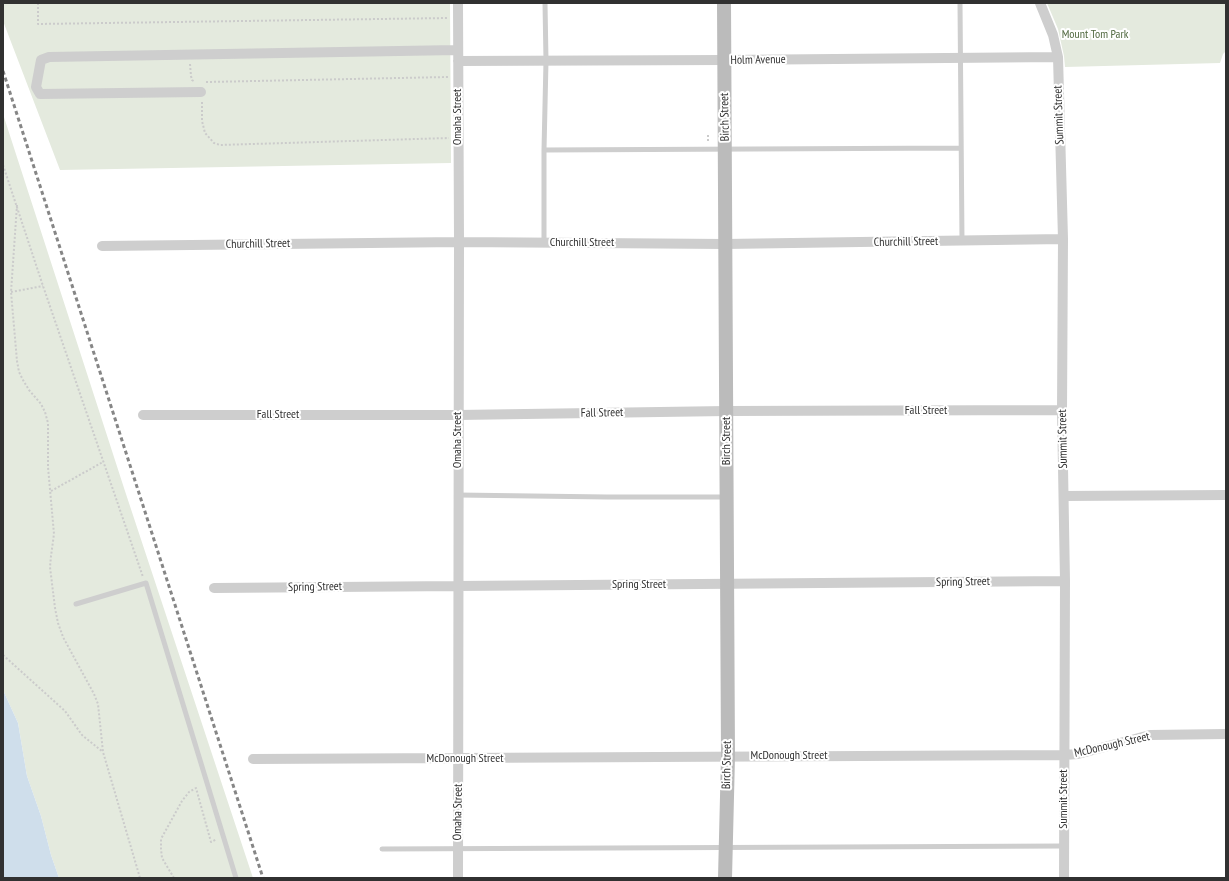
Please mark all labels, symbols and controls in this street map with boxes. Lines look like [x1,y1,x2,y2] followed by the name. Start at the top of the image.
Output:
[1062,28,1128,42] park label: Mount Tom Park
[730,52,786,68] street label: Holm Avenue
[1051,85,1067,145] street label: Summit Street
[451,89,465,145] street label: Omaha Street
[717,93,733,141] street label: Birch Street
[874,234,938,250] street label: Churchill Street
[226,236,290,252] street label: Churchill Street
[550,236,614,250] street label: Churchill Street
[905,404,947,418] street label: Fall Street
[581,405,623,421] street label: Fall Street
[257,408,299,422] street label: Fall Street
[1055,409,1071,469] street label: Summit Street
[451,412,465,468] street label: Omaha Street
[720,417,734,465] street label: Birch Street
[936,574,990,590] street label: Spring Street
[612,578,666,592] street label: Spring Street
[288,579,342,595] street label: Spring Street
[1073,729,1151,761] street label: McDonough Street
[719,741,735,789] street label: Birch Street
[751,749,827,763] street label: McDonough Street
[427,752,503,766] street label: McDonough Street
[1057,769,1071,829] street label: Summit Street
[450,784,466,840] street label: Omaha Street

